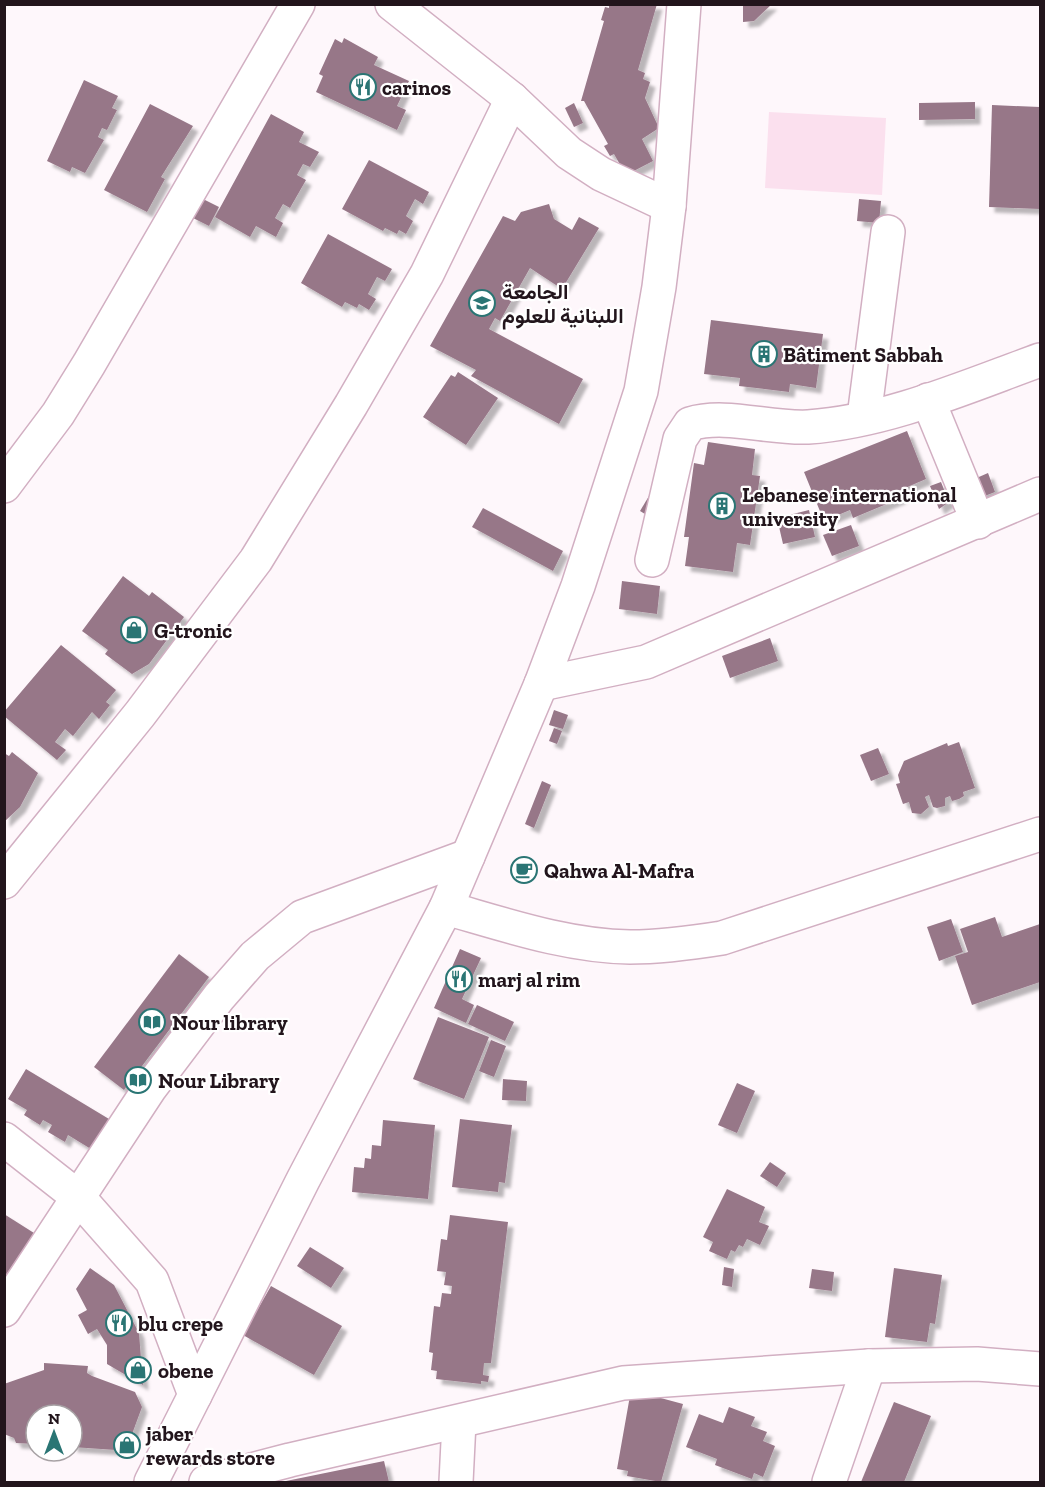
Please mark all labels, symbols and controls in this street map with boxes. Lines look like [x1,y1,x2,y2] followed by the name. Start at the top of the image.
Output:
[348,72,378,102] restaurant icon: carinos
[382,75,451,100] place label: carinos
[502,279,624,330] place label: الجامعة اللبنانية للعلوم
[467,288,497,318] school or university icon: الجامعة اللبنانية للعلوم
[749,339,779,369] building icon: Bâtiment Sabbah
[783,342,943,367] place label: Bâtiment Sabbah
[742,482,957,531] place label: Lebanese international university
[707,491,737,521] building icon: Lebanese international university
[119,615,149,645] shop icon: G-tronic
[154,618,232,643] place label: G-tronic
[509,855,539,885] cafe icon: Qahwa Al-Mafra
[544,858,695,883] place label: Qahwa Al-Mafra
[444,964,474,994] restaurant icon: marj al rim
[478,967,581,992] place label: marj al rim
[137,1007,167,1037] library icon: Nour library
[172,1010,288,1035] place label: Nour library
[123,1065,153,1095] library icon: Nour Library
[158,1068,279,1093] place label: Nour Library
[104,1308,134,1338] restaurant icon: blu crepe
[137,1311,223,1336] place label: blu crepe
[123,1355,153,1385] shop icon: obene
[158,1358,213,1383] place label: obene
[24,1403,84,1463] north arrow
[48,1409,60,1428] text: N
[145,1421,275,1470] place label: jaber rewards store
[112,1430,142,1460] shop icon: jaber rewards store

